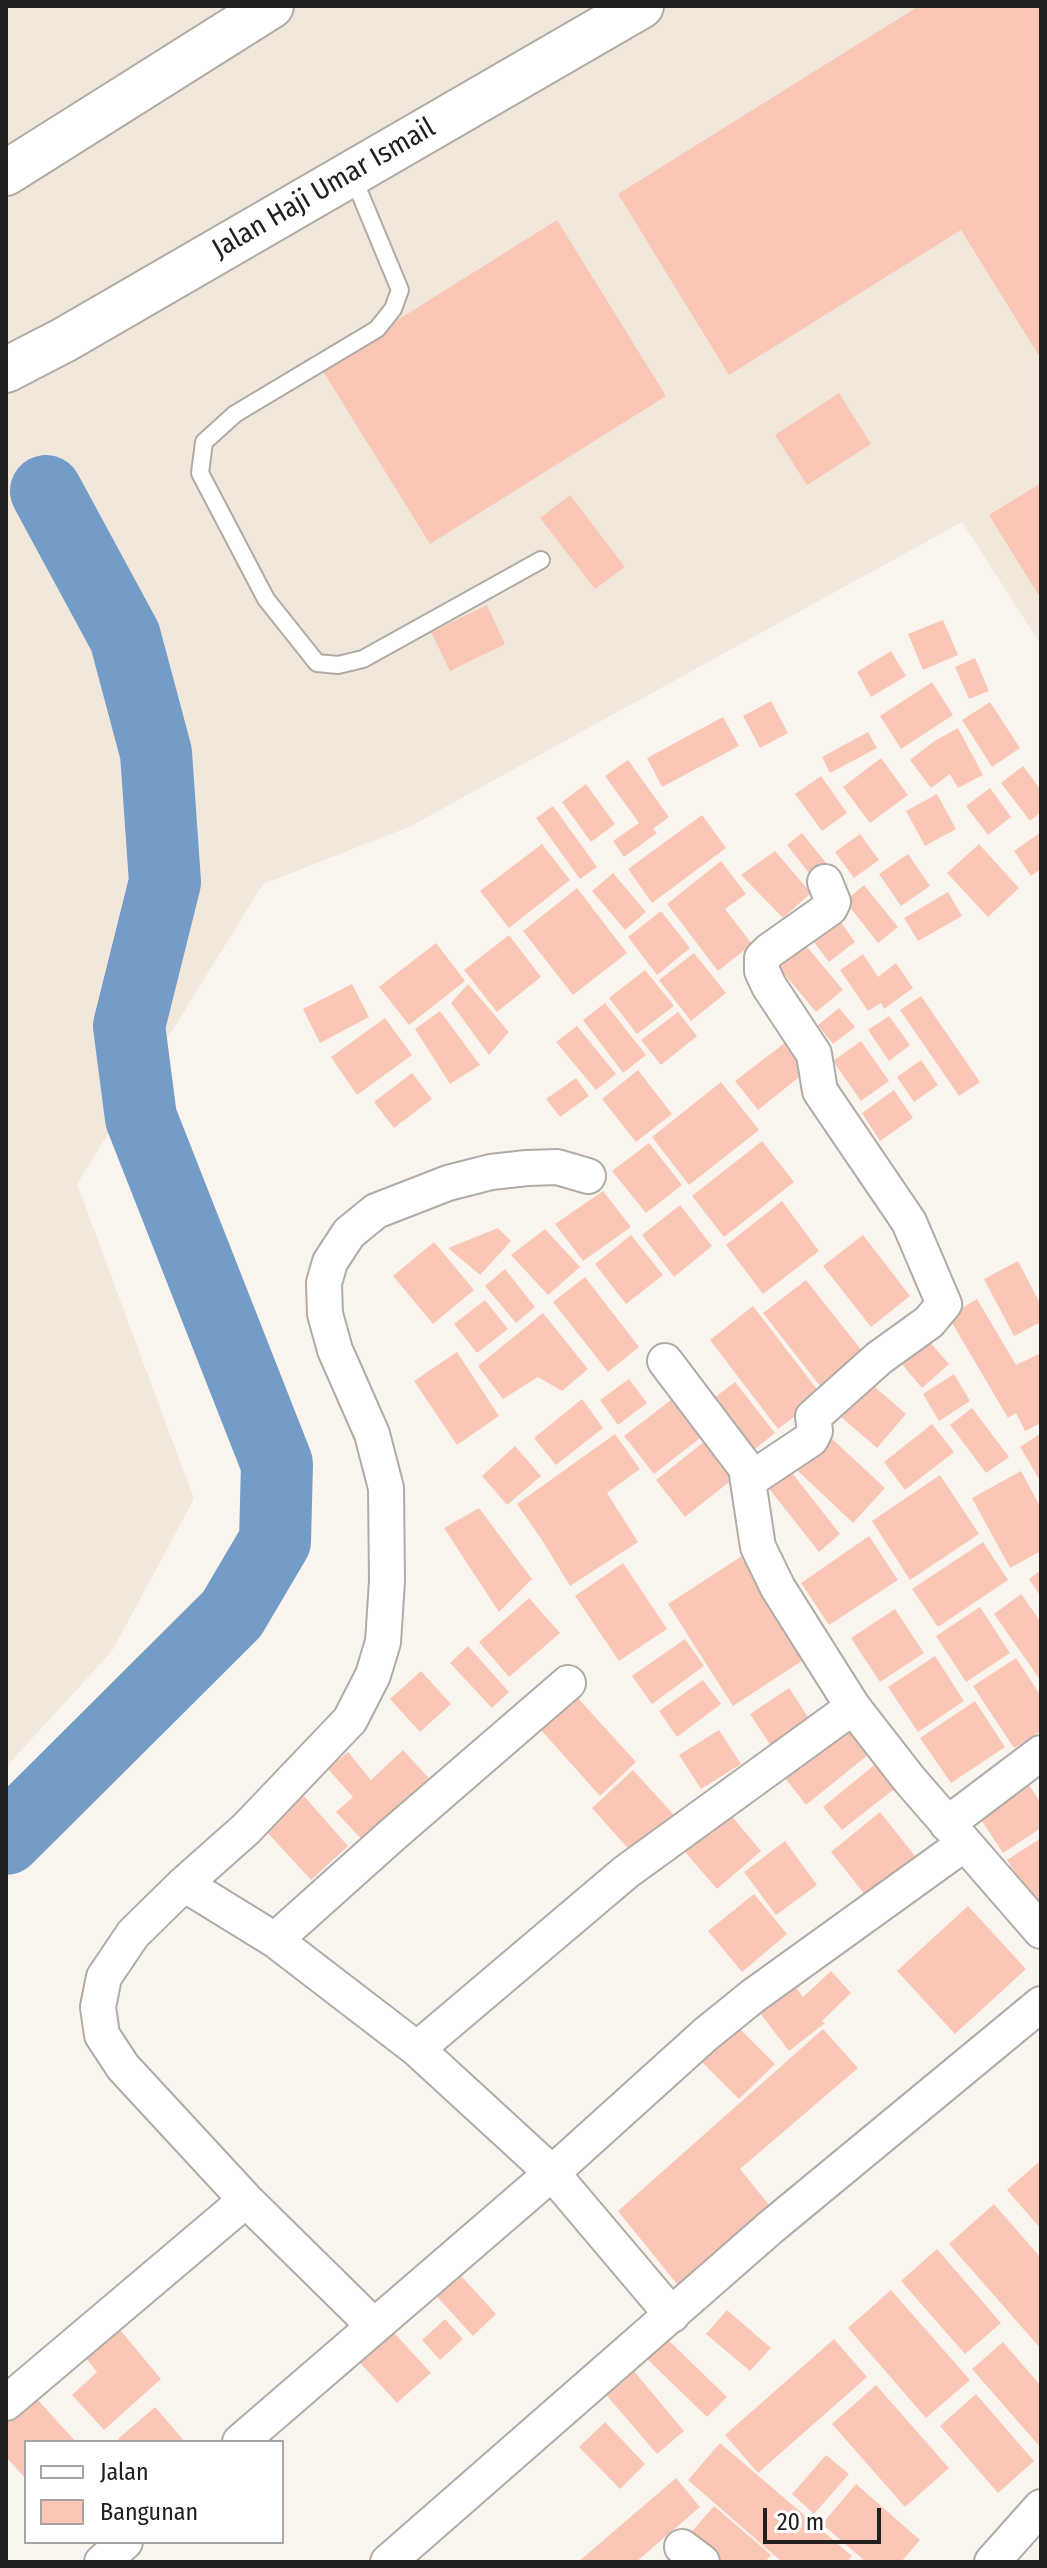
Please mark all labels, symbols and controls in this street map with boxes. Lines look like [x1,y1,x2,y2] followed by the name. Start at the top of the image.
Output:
[207,112,441,266] street label: Jalan Haji Umar Ismail
[24,2440,284,2544] legend
[100,2458,149,2486] text: Jalan
[767,2492,885,2542] scale bar
[100,2498,198,2526] text: Bangunan
[777,2508,824,2536] text: 20 m

